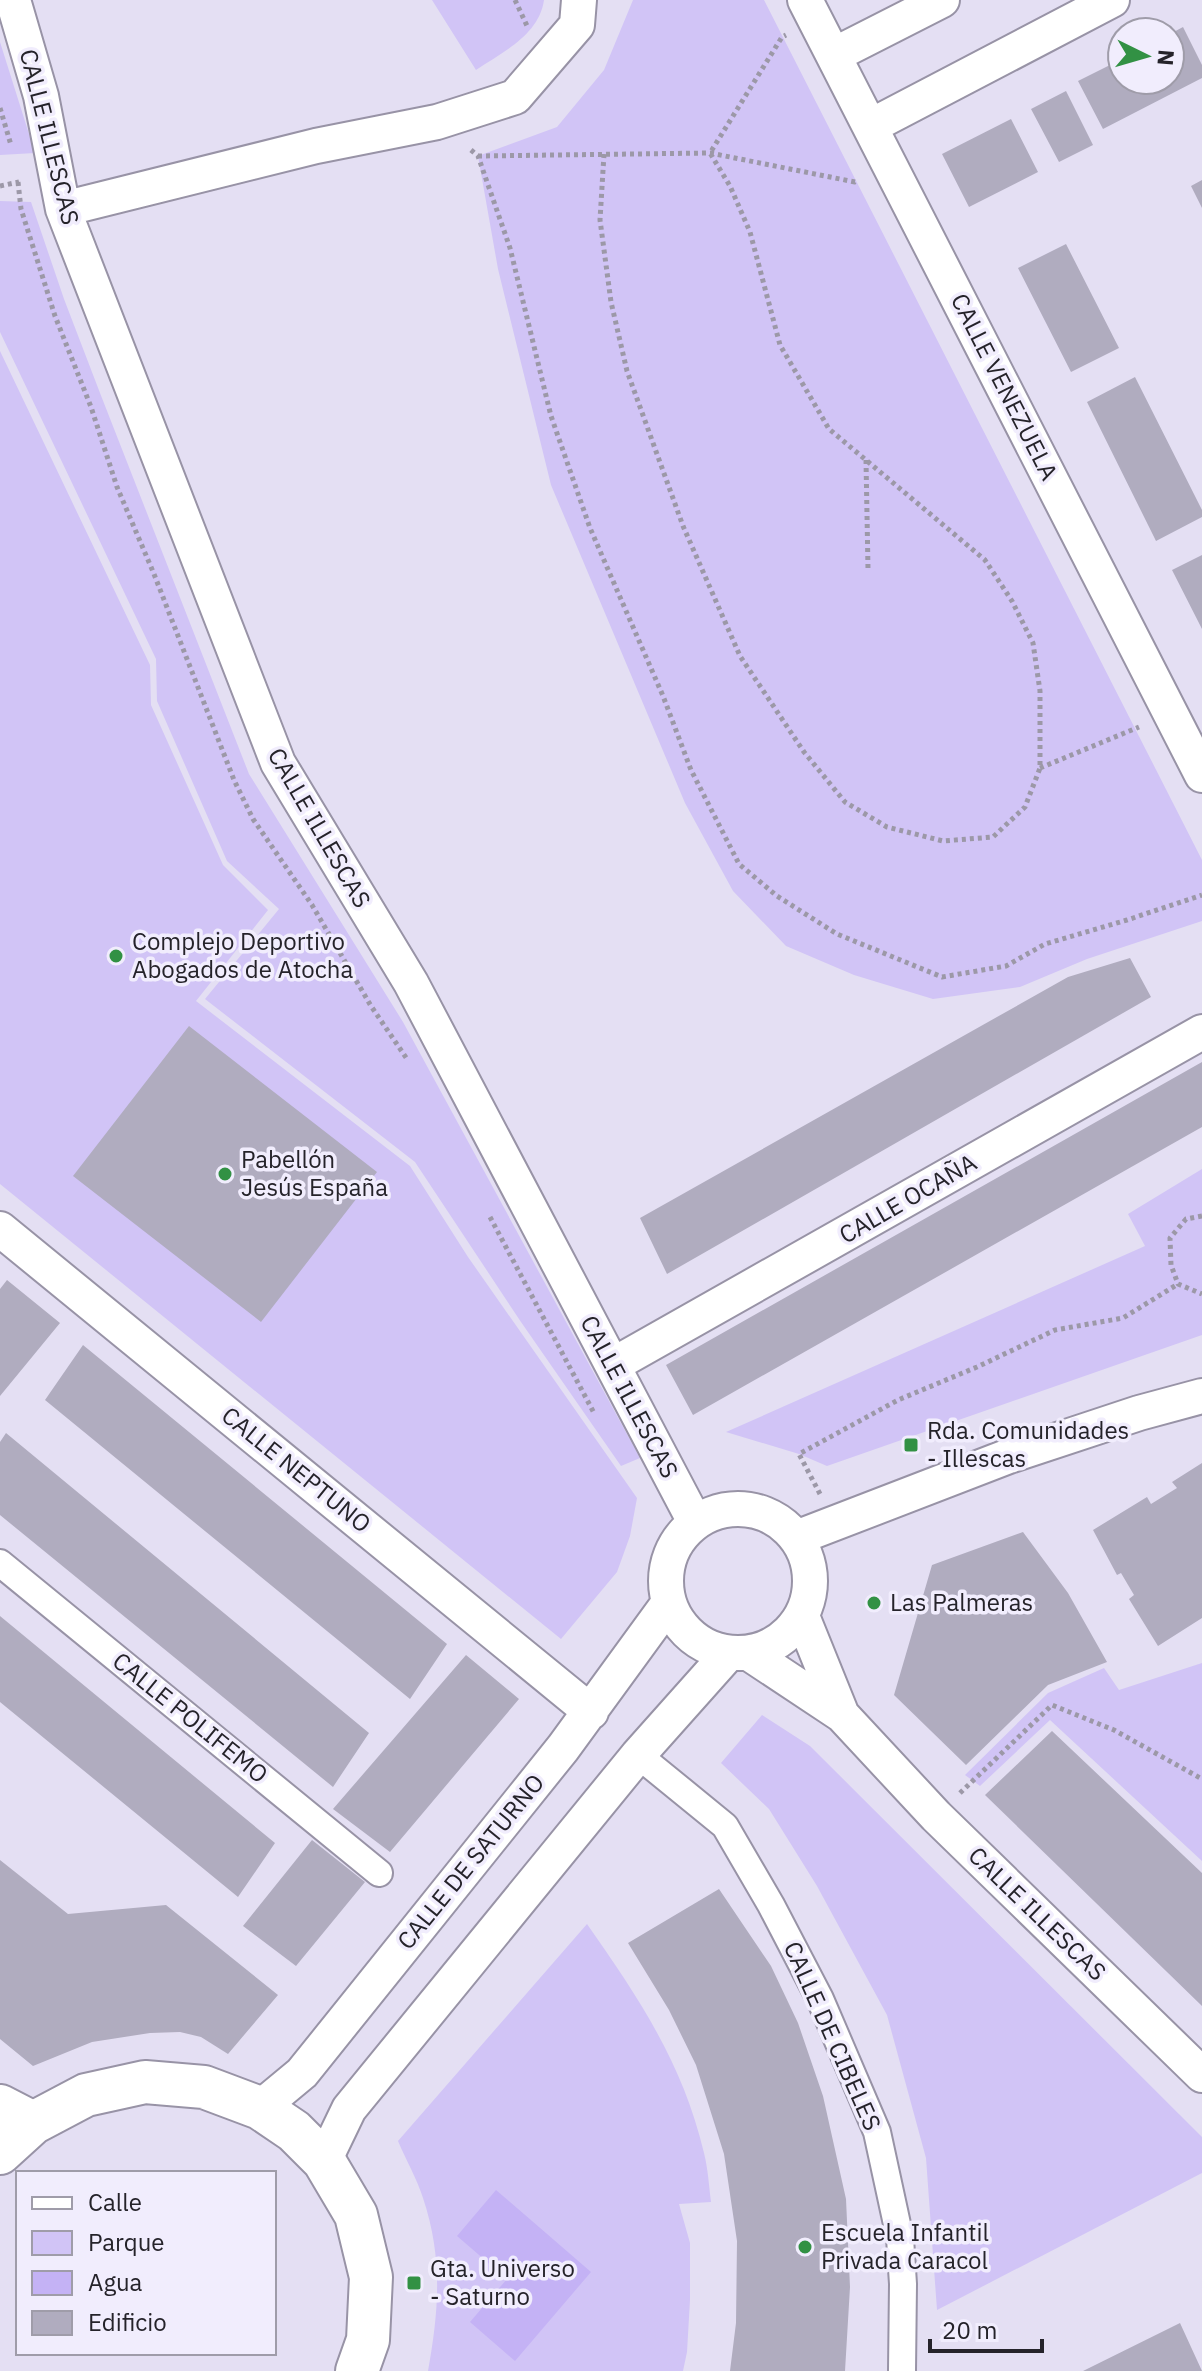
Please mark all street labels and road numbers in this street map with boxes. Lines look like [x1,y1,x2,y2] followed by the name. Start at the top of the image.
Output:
[13,46,87,228] street label: CALLE ILLESCAS
[944,288,1066,485] street label: CALLE VENEZUELA
[261,742,379,913] street label: CALLE ILLESCAS
[833,1146,982,1250] street label: CALLE OCAÑA
[574,1310,686,1483] street label: CALLE ILLESCAS
[215,1399,378,1539] street label: CALLE NEPTUNO
[106,1645,275,1790] street label: CALLE POLIFEMO
[390,1767,551,1956] street label: CALLE DE SATURNO
[962,1839,1113,1987] street label: CALLE ILLESCAS
[777,1936,889,2135] street label: CALLE DE CIBELES

